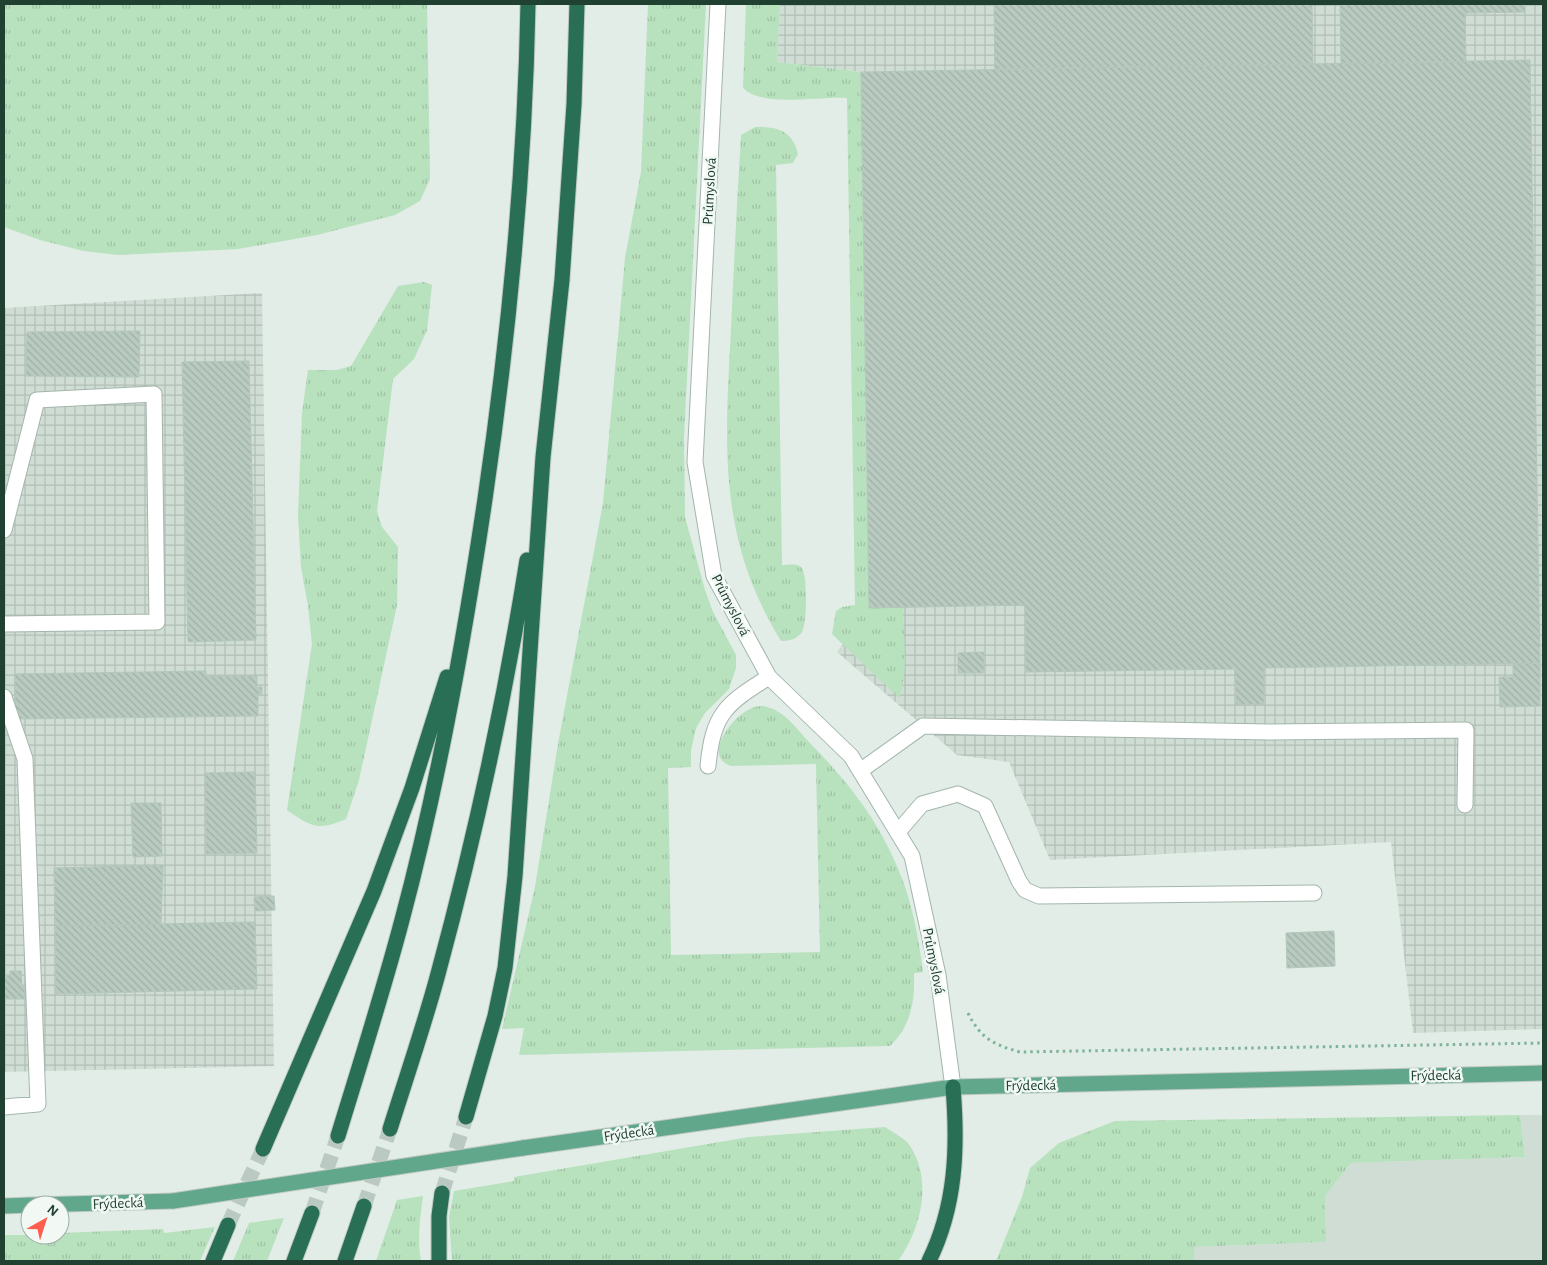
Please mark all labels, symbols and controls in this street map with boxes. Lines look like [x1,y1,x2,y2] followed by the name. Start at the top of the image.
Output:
[700,157,719,225] street label: Průmyslová
[709,572,753,639] street label: Průmyslová
[920,927,947,996] street label: Průmyslová
[1410,1068,1462,1083] street label: Frýdecká
[1005,1078,1057,1093] street label: Frýdecká
[603,1123,655,1144] street label: Frýdecká
[20,1195,70,1245] north arrow
[92,1195,144,1212] street label: Frýdecká
[44,1202,61,1219] text: N

